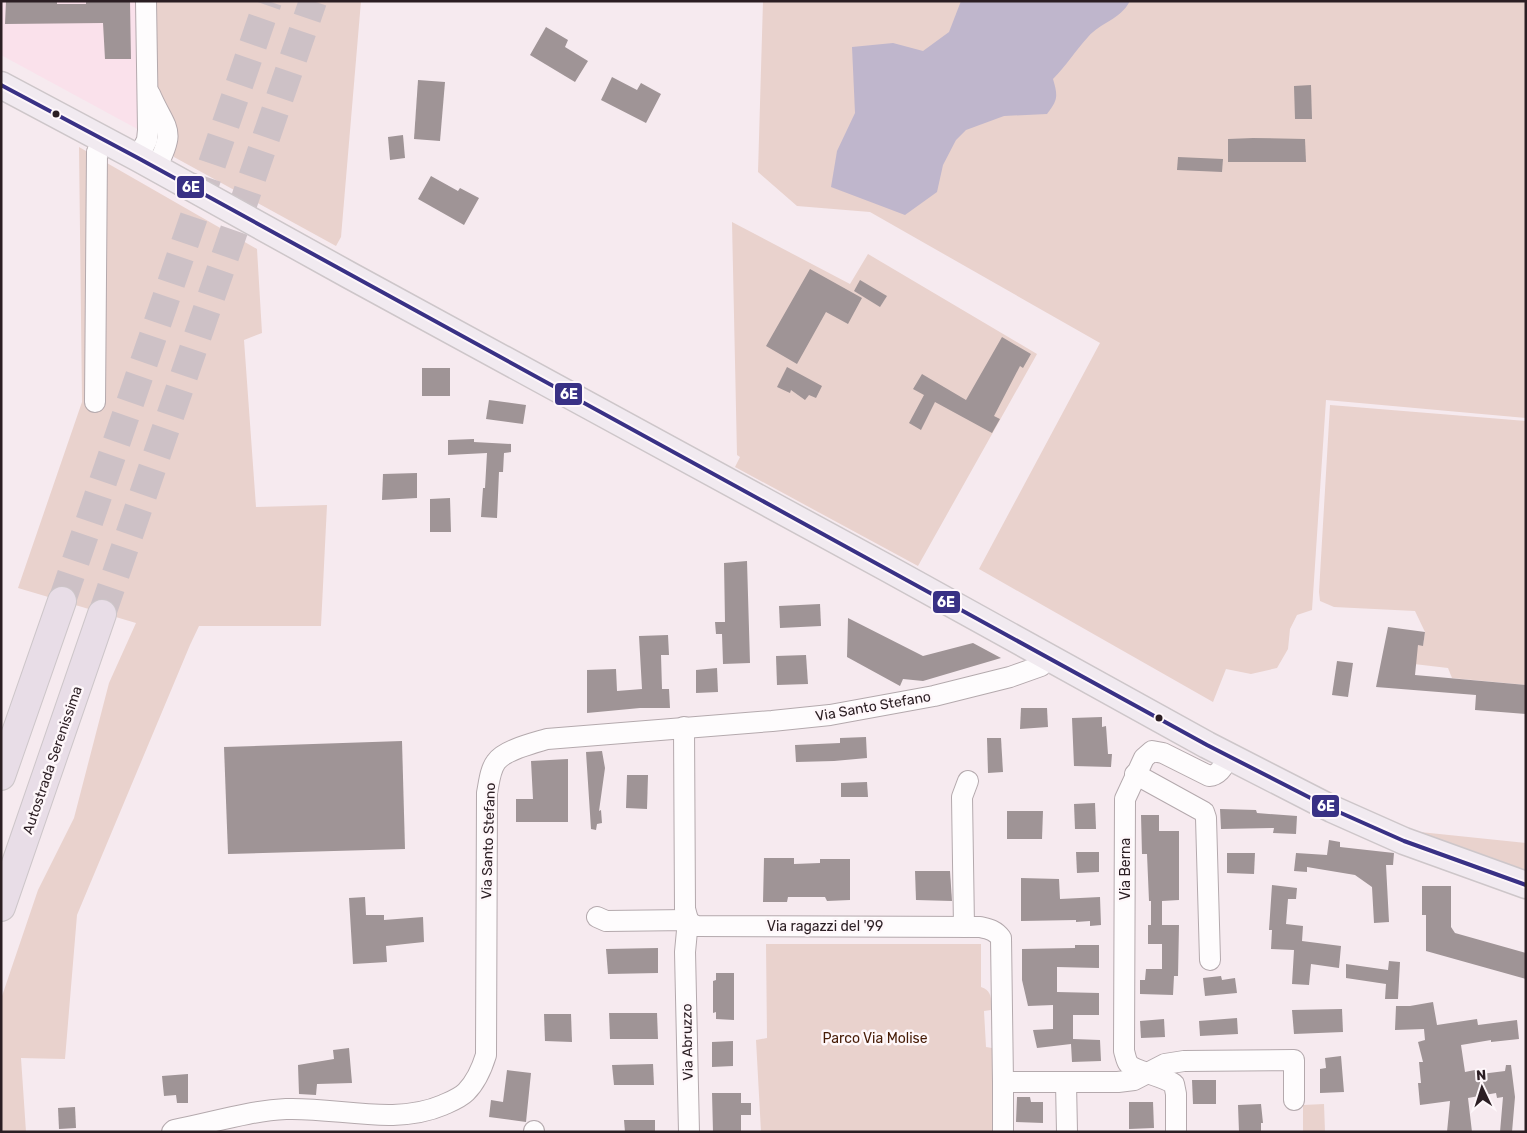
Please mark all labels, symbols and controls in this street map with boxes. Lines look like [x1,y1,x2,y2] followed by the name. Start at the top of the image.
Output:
[51,109,61,119] unlabelled marker
[176,175,205,199] line badge: 6E
[182,179,200,196] text: 6E
[554,382,583,406] line badge: 6E
[560,386,578,403] text: 6E
[932,590,961,614] line badge: 6E
[937,594,955,611] text: 6E
[19,684,86,836] street label: Autostrada Serenissima
[814,688,932,725] street label: Via Santo Stefano
[1154,713,1164,723] unlabelled marker
[478,782,499,900] street label: Via Santo Stefano
[1311,794,1340,818] line badge: 6E
[1317,798,1335,815] text: 6E
[1117,838,1134,900] street label: Via Berna
[767,918,883,935] street label: Via ragazzi del '99
[678,1003,697,1081] street label: Via Abruzzo
[822,1030,928,1047] park label: Parco Via Molise
[1457,1063,1507,1113] north arrow
[1476,1067,1487,1084] text: N

